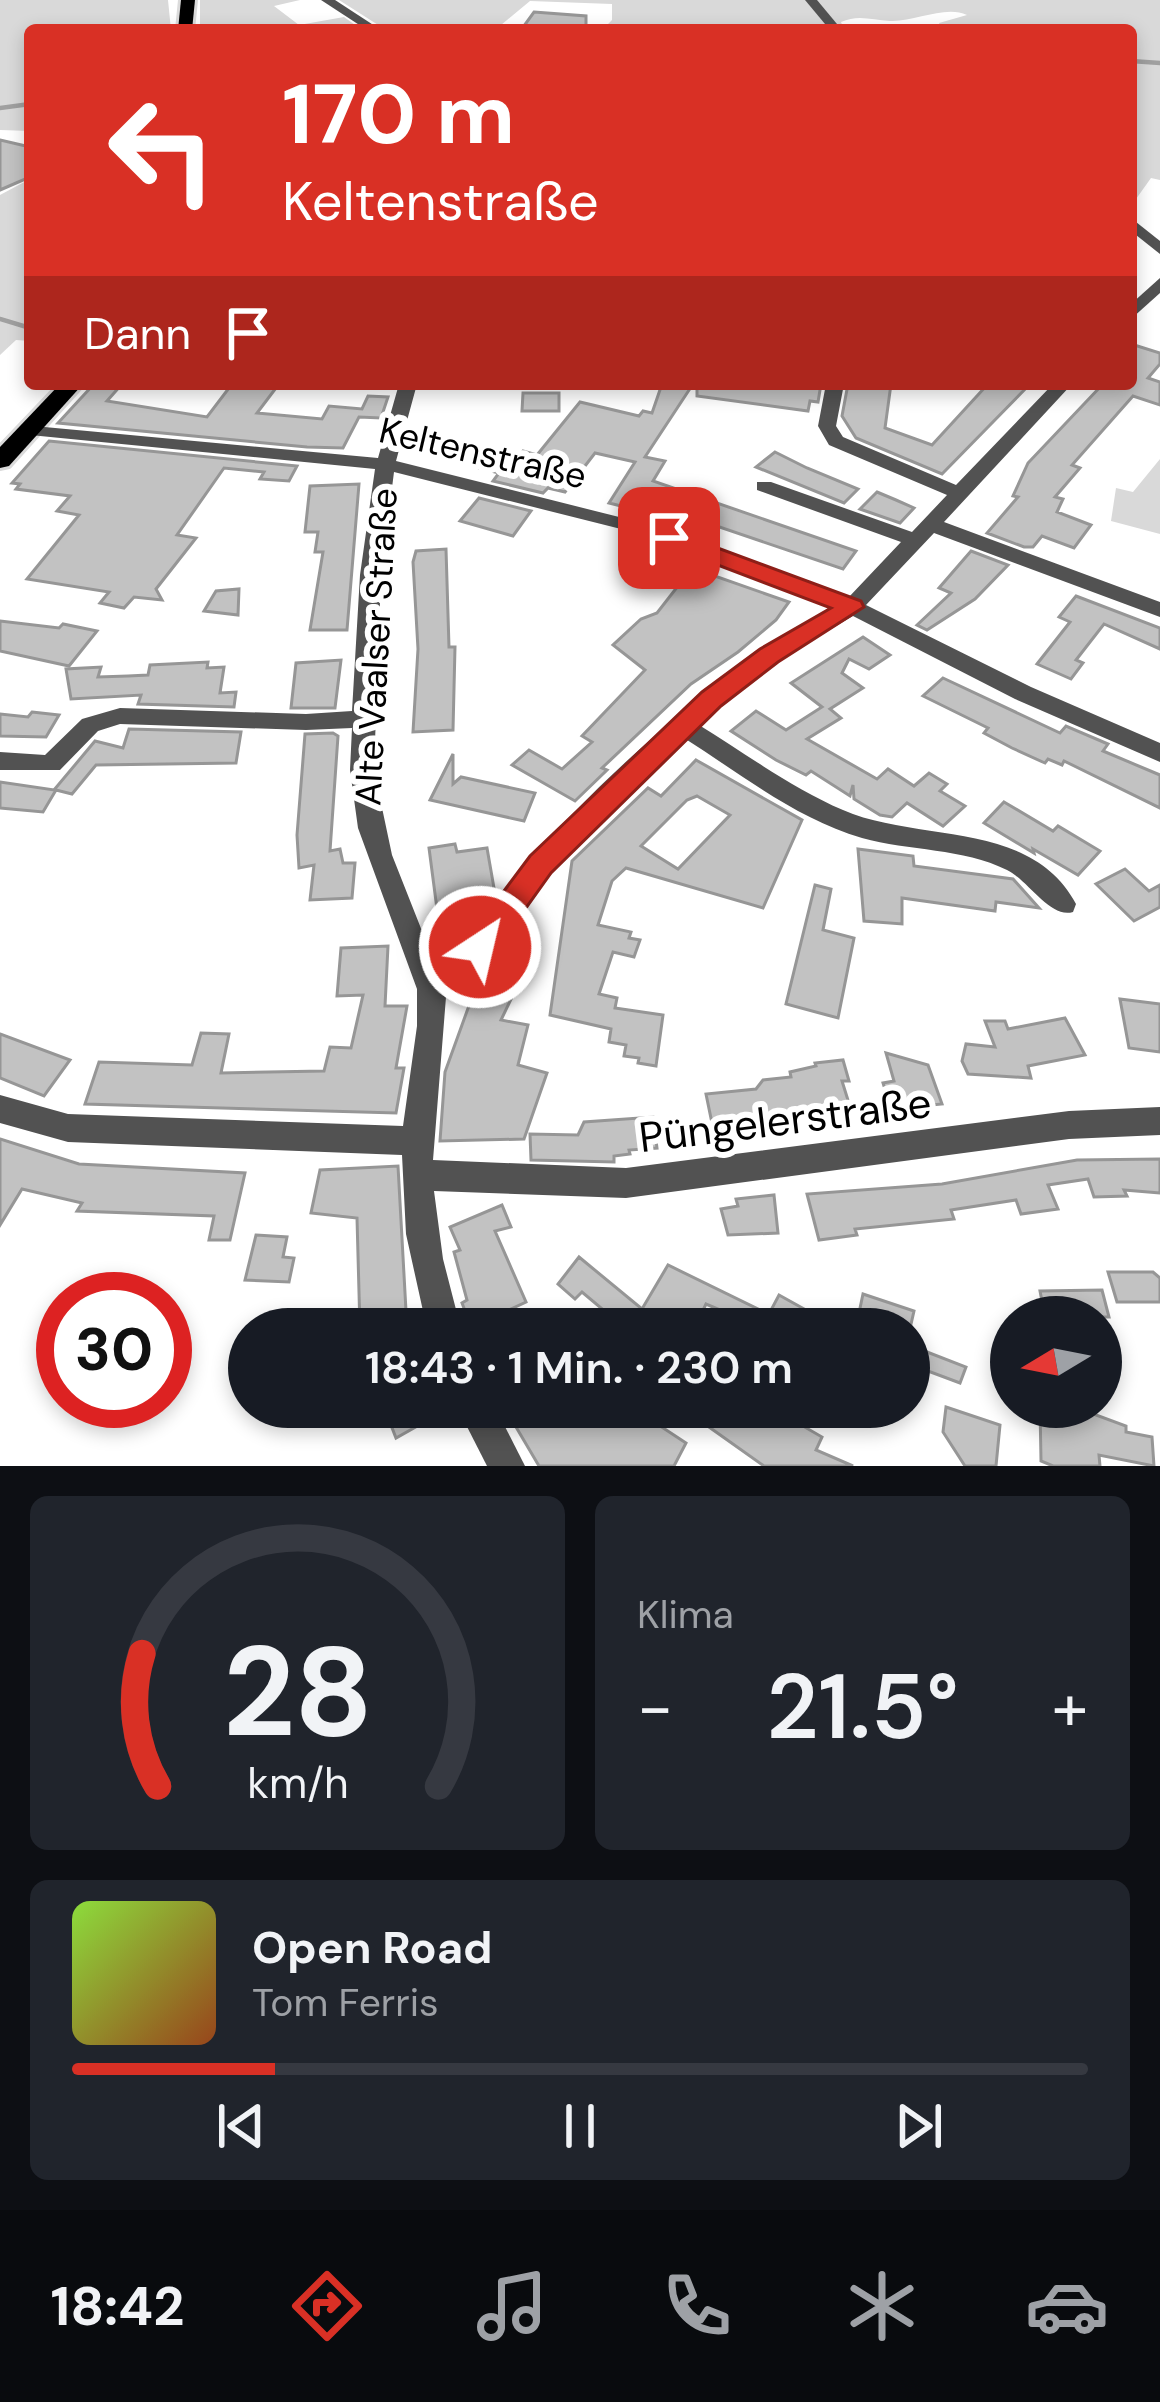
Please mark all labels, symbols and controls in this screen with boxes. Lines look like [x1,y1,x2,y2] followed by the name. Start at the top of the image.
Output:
[282,60,515,169] text: 170 m
[84,72,240,228] icon: left
[282,166,599,237] text: Keltenstraße
[215,300,281,366] icon: arrive
[84,304,191,363] text: Dann
[375,406,591,500] street label: Keltenstraße
[344,487,408,807] street label: Alte Vaalser Straße
[618,487,720,589] pin
[636,505,702,571] icon: arrive
[417,884,543,1010] position arrow
[636,1075,934,1165] street label: Püngelerstraße
[36,1272,192,1428] speed limit sign: 30
[990,1296,1122,1428] north arrow
[990,1296,1122,1428] map controls
[365,1338,793,1397] text: 18:43 · 1 Min. · 230 m
[637,1589,734,1640] text: Klima
[222,1611,373,1774] text: 28
[766,1649,959,1766] text: 21.5°
[637,1665,673,1750] text: −
[1052,1665,1088,1750] text: +
[247,1755,348,1811] text: km/h
[252,1918,493,1977] text: Open Road
[252,1977,439,2028] text: Tom Ferris
[208,2093,274,2159] icon: previous
[547,2093,613,2159] icon: pause
[886,2093,952,2159] icon: next
[285,2264,369,2348] icon: directions
[470,2264,554,2348] icon: music
[655,2264,739,2348] icon: phone
[840,2264,924,2348] icon: climate
[1025,2264,1109,2348] icon: car
[51,2271,184,2342] text: 18:42

